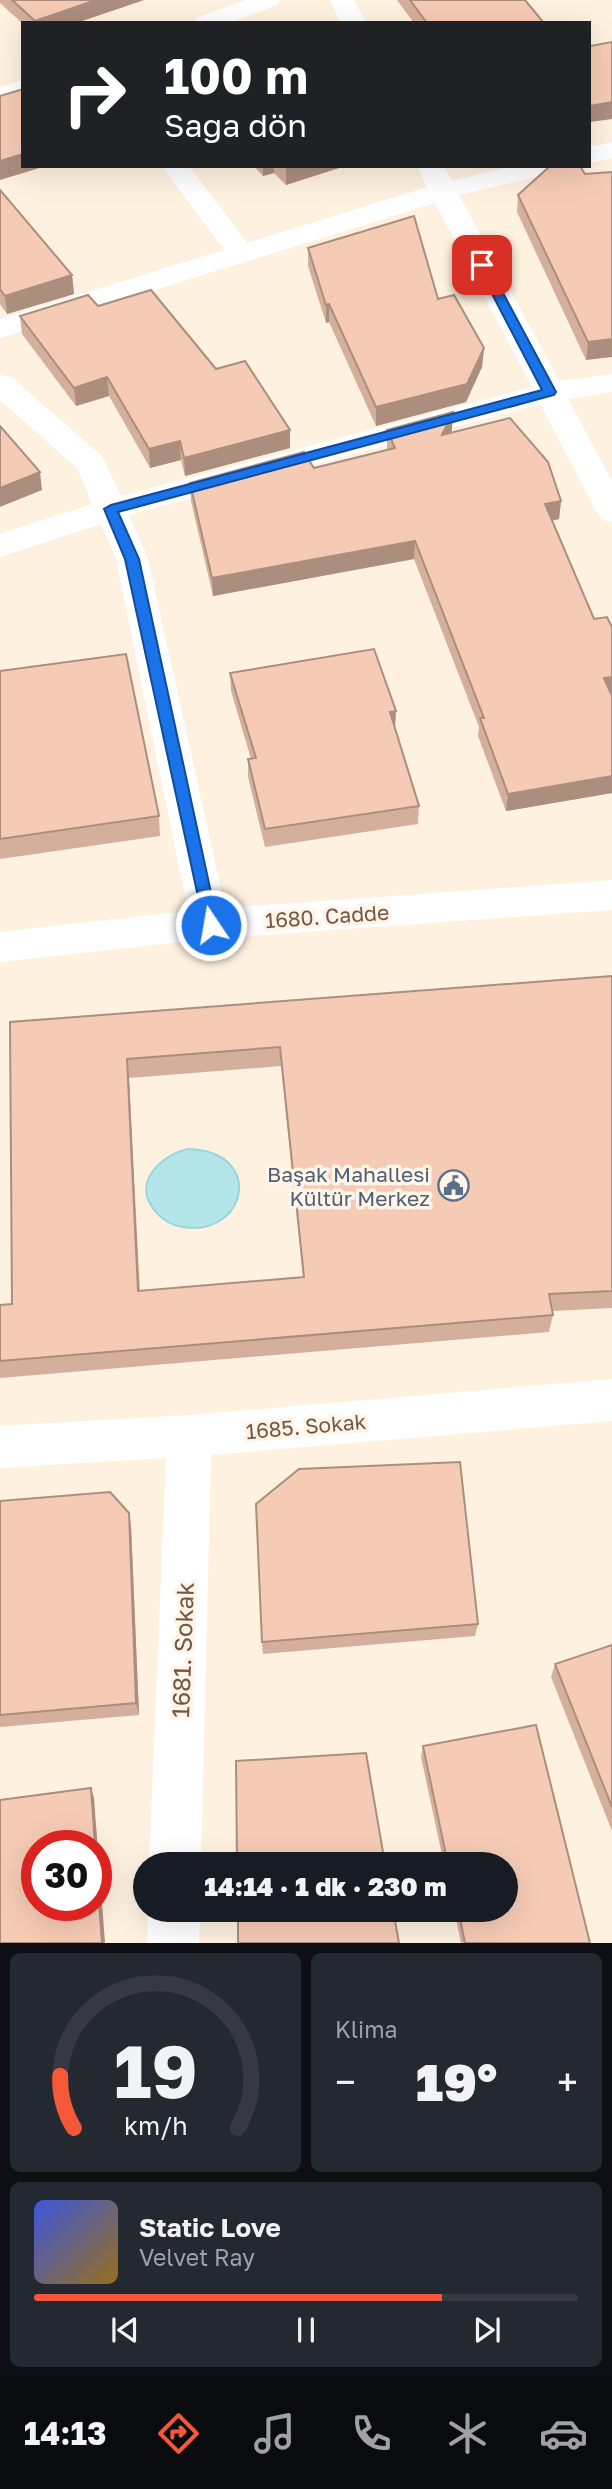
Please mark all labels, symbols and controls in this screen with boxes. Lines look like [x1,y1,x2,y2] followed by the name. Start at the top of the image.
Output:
[164,46,308,105] text: 100 m
[49,49,140,140] icon: right
[164,106,307,144] text: Sağa dön
[452,235,512,295] pin
[463,246,501,284] icon: arrive
[174,888,248,962] position arrow
[264,899,390,933] street label: 1680. Cadde
[267,1161,430,1211] place label: Başak Mahallesi Kültür Merkez
[436,1169,470,1203] public building icon: Başak Mahallesi Kültür Merkez
[245,1408,367,1444] street label: 1685. Sokak
[165,1582,199,1718] street label: 1681. Sokak
[21,1830,112,1921] speed limit sign: 30
[204,1871,447,1902] text: 14:14 · 1 dk · 230 m
[335,2015,398,2043] text: Klima
[114,2028,197,2115] text: 19
[416,2050,497,2112] text: 19°
[335,2059,356,2104] text: −
[557,2059,578,2104] text: +
[124,2110,187,2141] text: km/h
[139,2212,281,2243] text: Static Love
[139,2243,255,2271] text: Velvet Ray
[106,2311,144,2349] icon: previous
[287,2311,325,2349] icon: pause
[468,2311,506,2349] icon: next
[154,2409,203,2458] icon: directions
[250,2409,299,2458] icon: music
[347,2409,396,2458] icon: phone
[443,2409,492,2458] icon: climate
[539,2409,588,2458] icon: car
[24,2414,106,2452] text: 14:13

